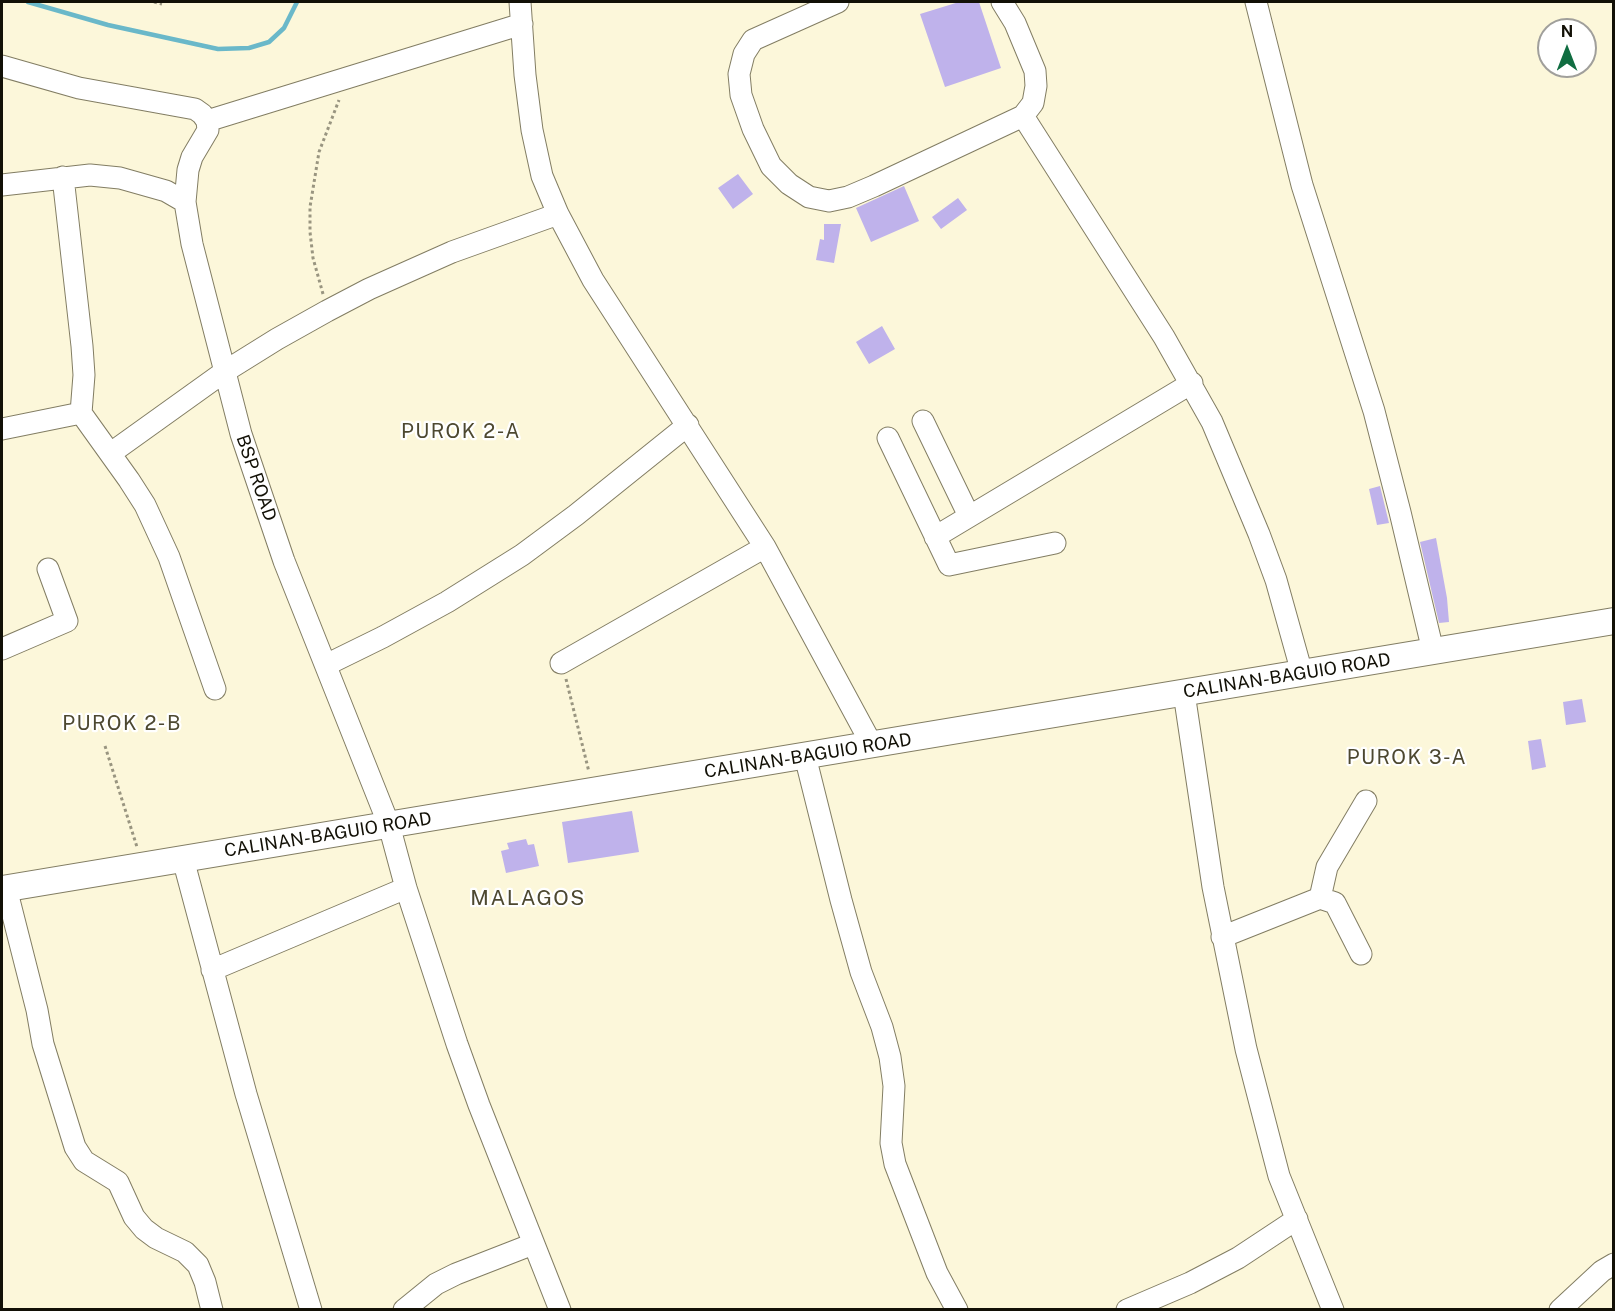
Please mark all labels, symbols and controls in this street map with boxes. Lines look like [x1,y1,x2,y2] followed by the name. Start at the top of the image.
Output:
[1537,18,1597,78] north arrow
[1561,22,1573,41] text: N
[401,420,521,444] district label: PUROK 2-A
[231,432,281,524] street label: BSP ROAD
[1182,649,1392,703] street label: CALINAN-BAGUIO ROAD
[62,712,182,736] district label: PUROK 2-B
[703,729,913,783] street label: CALINAN-BAGUIO ROAD
[1347,746,1467,770] district label: PUROK 3-A
[223,808,433,862] street label: CALINAN-BAGUIO ROAD
[470,886,586,912] district label: MALAGOS

